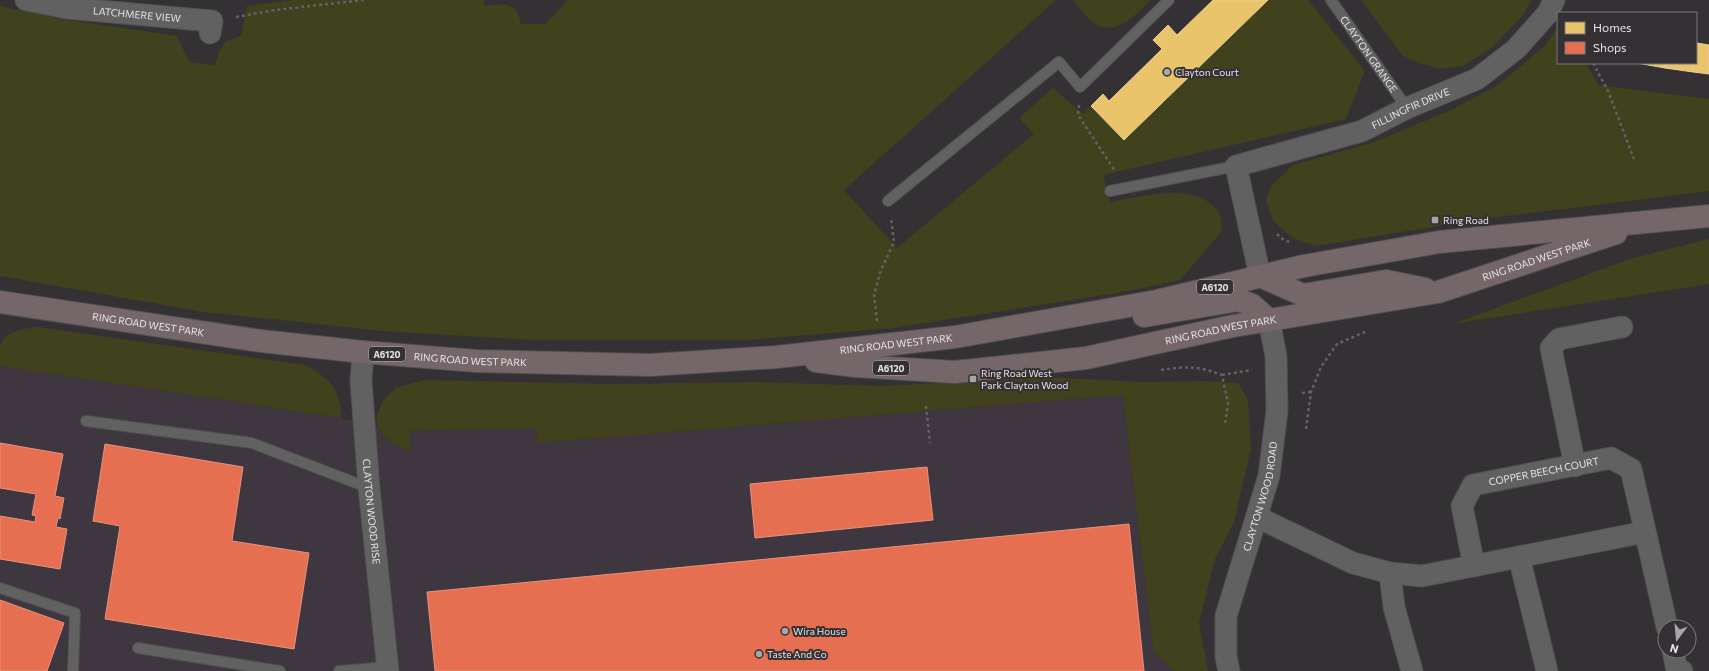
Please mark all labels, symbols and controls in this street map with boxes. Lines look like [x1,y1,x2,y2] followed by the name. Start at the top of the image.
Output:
[93,4,181,24] street label: LATCHMERE VIEW
[1557,12,1697,64] legend
[1338,13,1400,95] street label: CLAYTON GRANGE
[1593,20,1631,34] text: Homes
[1593,40,1627,54] text: Shops
[1175,66,1239,78] place label: Clayton Court
[1162,67,1172,77] marker: Clayton Court
[1369,85,1451,131] street label: FILLINGFIR DRIVE
[1443,214,1489,226] place label: Ring Road
[1430,215,1440,225] marker: Ring Road
[1481,236,1592,283] street label: RING ROAD WEST PARK
[1197,280,1233,294] road number: A6120
[91,310,206,339] street label: RING ROAD WEST PARK
[1164,313,1278,347] street label: RING ROAD WEST PARK
[839,331,953,356] street label: RING ROAD WEST PARK
[369,347,405,361] road number: A6120
[413,350,527,368] street label: RING ROAD WEST PARK
[873,361,909,375] road number: A6120
[981,367,1069,391] place label: Ring Road West Park Clayton Wood
[968,374,978,384] marker: Ring Road West Park Clayton Wood
[1240,441,1279,553] street label: CLAYTON WOOD ROAD
[1488,454,1600,488] street label: COPPER BEECH COURT
[361,458,383,565] street label: CLAYTON WOOD RISE
[1657,619,1697,659] north arrow
[793,625,846,637] place label: Wira House
[780,626,790,636] marker: Wira House
[1668,642,1680,656] text: N
[767,648,827,660] place label: Taste And Co
[754,649,764,659] marker: Taste And Co

